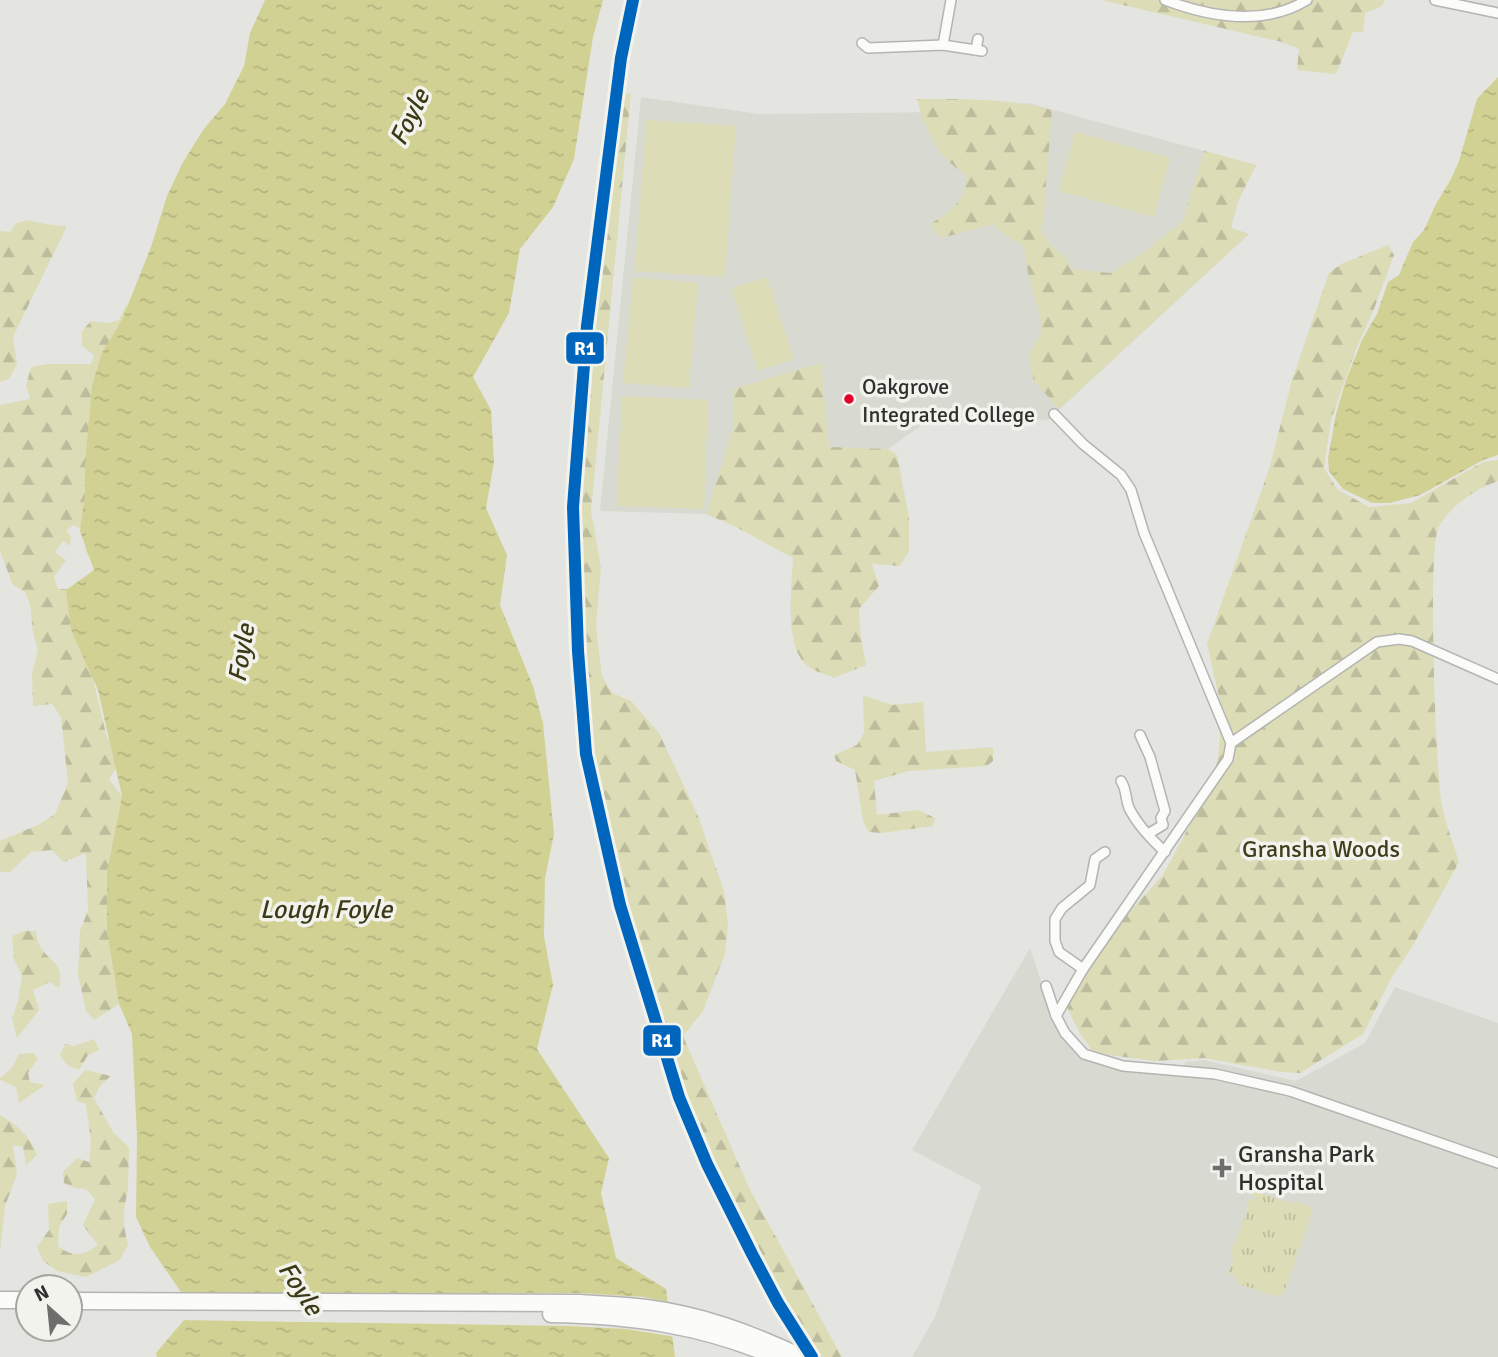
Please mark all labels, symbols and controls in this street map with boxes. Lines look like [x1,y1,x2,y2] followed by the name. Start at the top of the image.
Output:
[383,82,438,151] water label: Foyle
[565,331,605,365] line badge: R1
[574,337,596,361] text: R1
[862,373,1035,428] place label: Oakgrove Integrated College
[842,392,856,406] marker: Oakgrove Integrated College
[222,620,263,685] water label: Foyle
[1242,834,1400,864] park label: Gransha Woods
[260,894,394,926] water label: Lough Foyle
[642,1024,682,1057] line badge: R1
[651,1029,673,1053] text: R1
[1238,1139,1375,1197] place label: Gransha Park Hospital
[1212,1158,1232,1178] marker: Gransha Park Hospital
[271,1255,331,1323] water label: Foyle
[14,1273,84,1343] north arrow
[30,1280,53,1307] text: N

